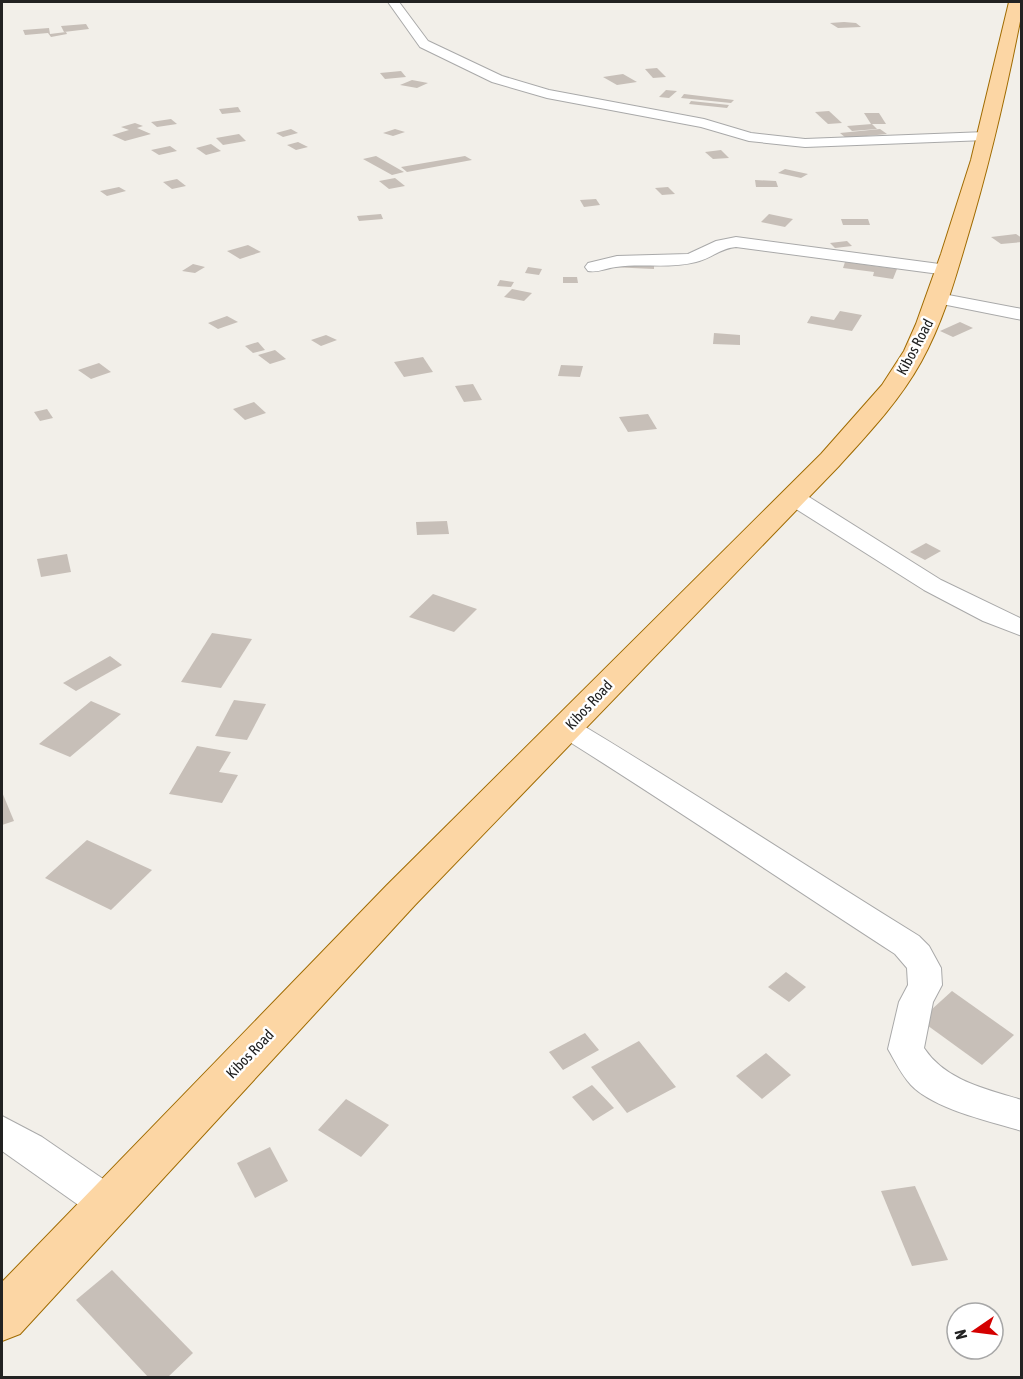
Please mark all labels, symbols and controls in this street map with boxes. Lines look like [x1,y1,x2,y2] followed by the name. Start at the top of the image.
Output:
[893,316,936,378] street label: Kibos Road
[562,677,616,733] street label: Kibos Road
[222,1026,277,1081] street label: Kibos Road
[945,1301,1005,1361] north arrow
[951,1328,970,1341] text: N

